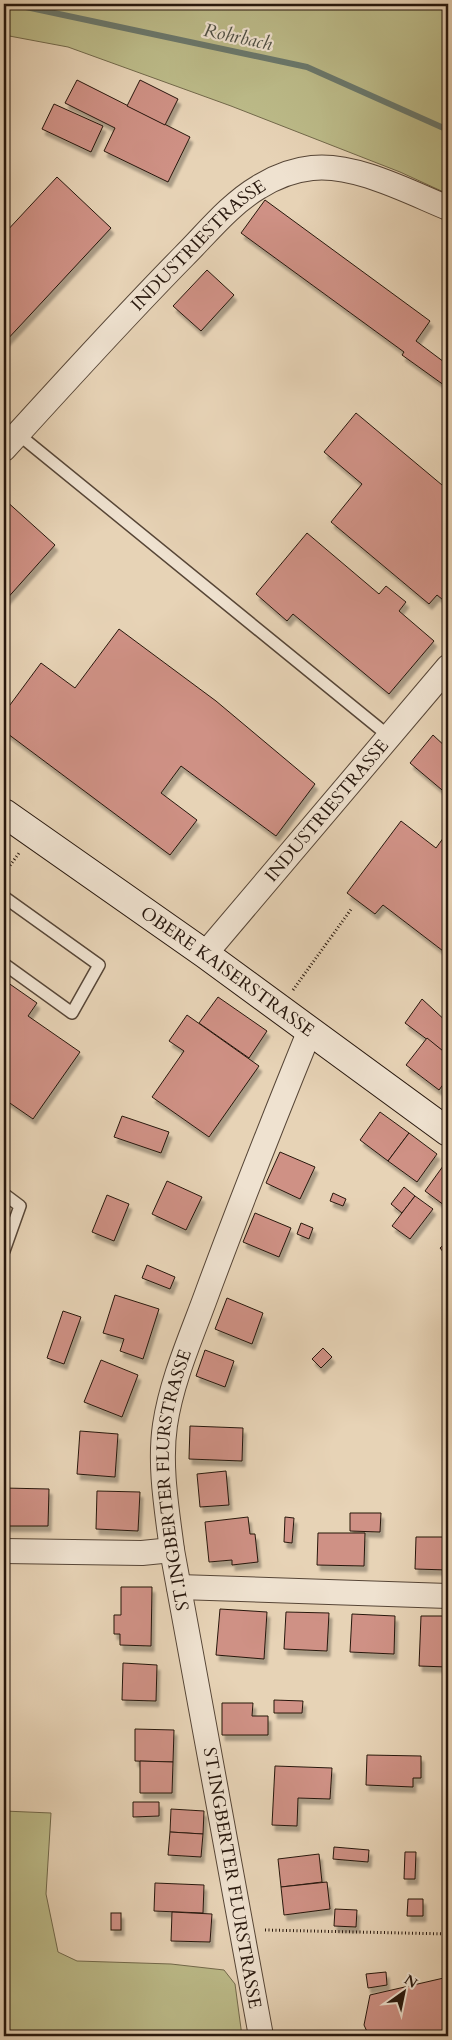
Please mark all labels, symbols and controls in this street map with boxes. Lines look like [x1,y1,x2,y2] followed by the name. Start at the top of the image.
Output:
[201,17,275,57] water label: Rohrbach
[125,173,270,316] street label: INDUSTRIESTRASSE
[259,734,394,887] street label: INDUSTRIESTRASSE
[136,900,320,1043] street label: OBERE KAISERSTRASSE
[150,1346,197,1613] street label: ST.INGBERTER FLURSTRASSE
[197,1745,267,2011] street label: ST.INGBERTER FLURSTRASSE
[380,1968,430,2018] north arrow
[401,1970,421,1993] text: N

